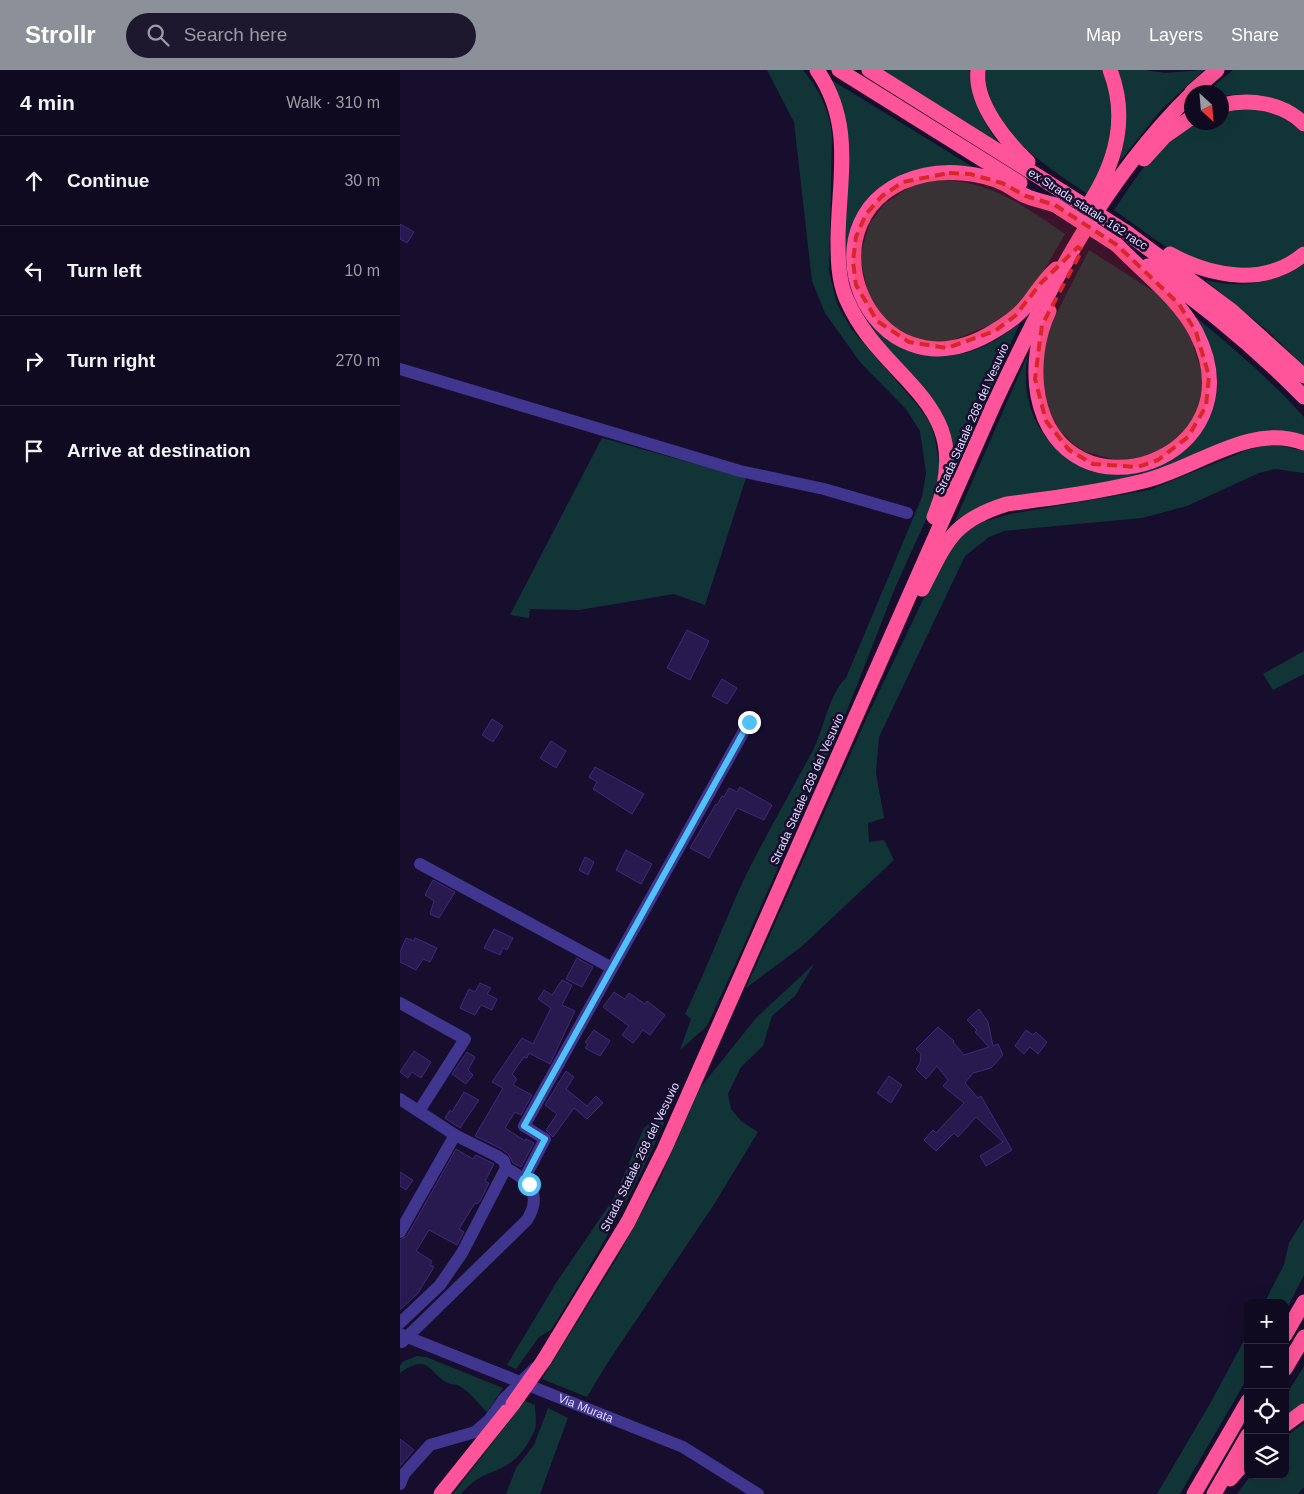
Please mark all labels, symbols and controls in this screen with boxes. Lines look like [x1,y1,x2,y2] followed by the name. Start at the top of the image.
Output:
[126,13,476,58] search box
[25,21,96,48] text: Strollr
[144,21,172,49] icon: search
[184,24,287,45] text: Search here
[1086,25,1121,45] text: Map
[1149,25,1203,45] text: Layers
[1231,25,1279,45] text: Share
[1184,85,1229,130] north arrow
[20,91,75,114] text: 4 min
[286,94,380,111] text: Walk · 310 m
[1026,165,1150,253] street label: ex Strada statale 162 racc
[20,167,48,195] icon: ahead
[67,170,149,191] text: Continue
[344,172,380,189] text: 30 m
[20,257,48,285] icon: left
[67,260,142,281] text: Turn left
[344,262,380,279] text: 10 m
[932,341,1012,497] street label: Strada Statale 268 del Vesuvio
[20,347,48,375] icon: right
[67,350,155,371] text: Turn right
[336,352,380,369] text: 270 m
[20,437,48,465] icon: arrive
[67,440,251,461] text: Arrive at destination
[738,711,761,734] route end
[767,711,847,867] street label: Strada Statale 268 del Vesuvio
[598,1080,682,1234] street label: Strada Statale 268 del Vesuvio
[518,1173,541,1196] route start
[1244,1299,1289,1479] map controls
[1244,1299,1289,1344] button: +
[1244,1344,1289,1389] button: −
[1244,1389,1289,1434] button: locate
[556,1391,616,1426] street label: Via Murata
[1244,1434,1289,1479] button: layers

